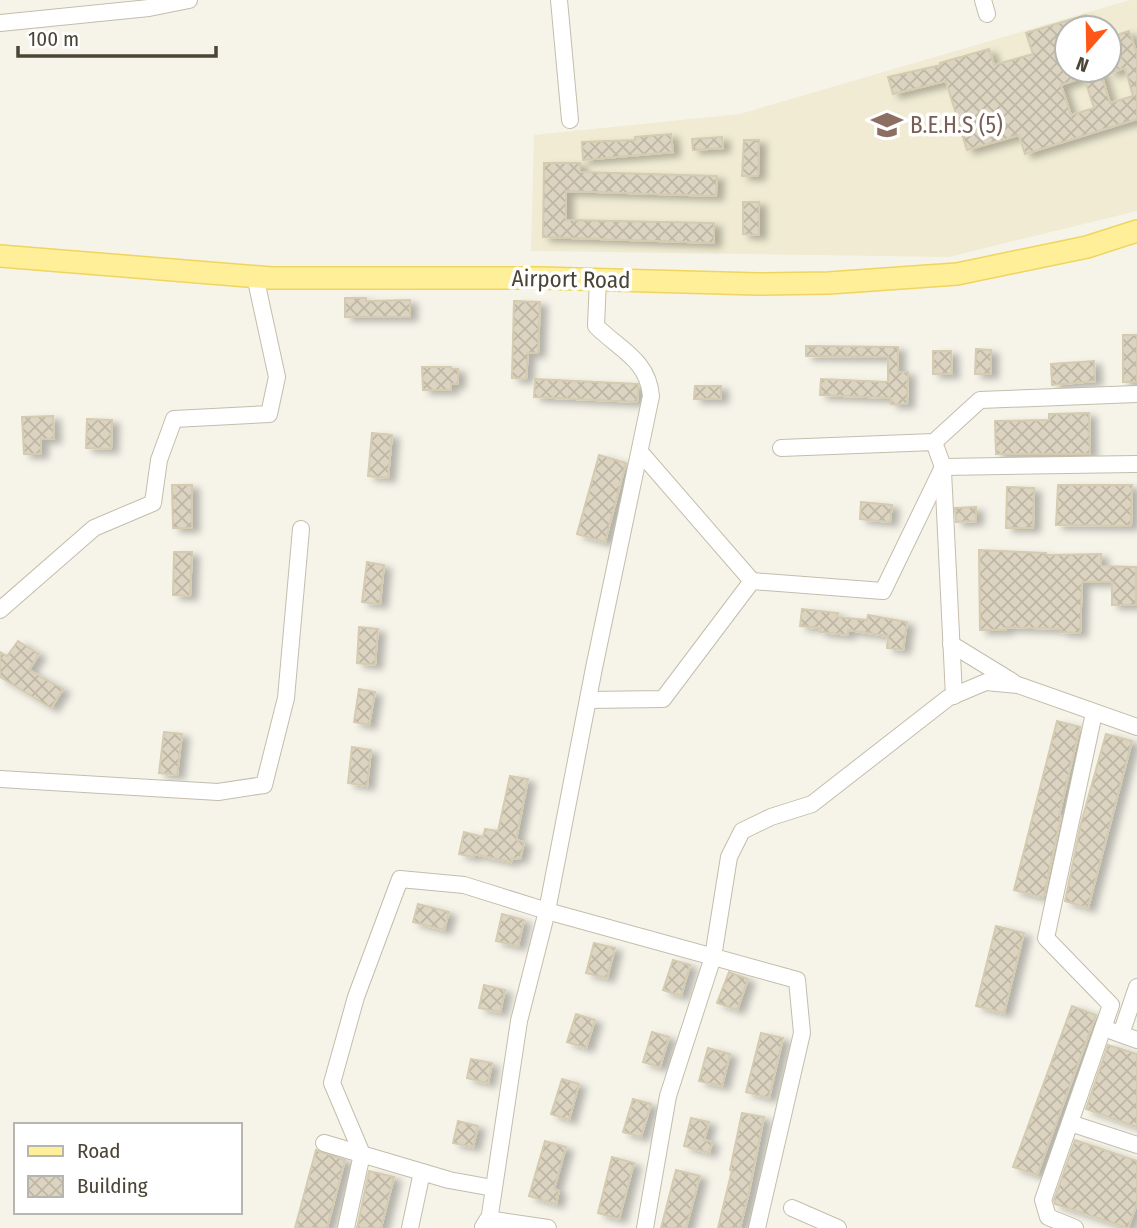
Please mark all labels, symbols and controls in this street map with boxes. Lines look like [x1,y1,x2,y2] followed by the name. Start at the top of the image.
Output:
[18,14,215,58] scale bar
[1053,14,1123,84] north arrow
[28,26,79,52] text: 100 m
[1073,52,1092,77] text: N
[870,108,904,142] school or university icon: B.E.H.S (5)
[910,111,1003,139] place label: B.E.H.S (5)
[511,264,631,294] street label: Airport Road
[14,1123,242,1214] legend
[77,1138,121,1164] text: Road
[77,1173,148,1199] text: Building

